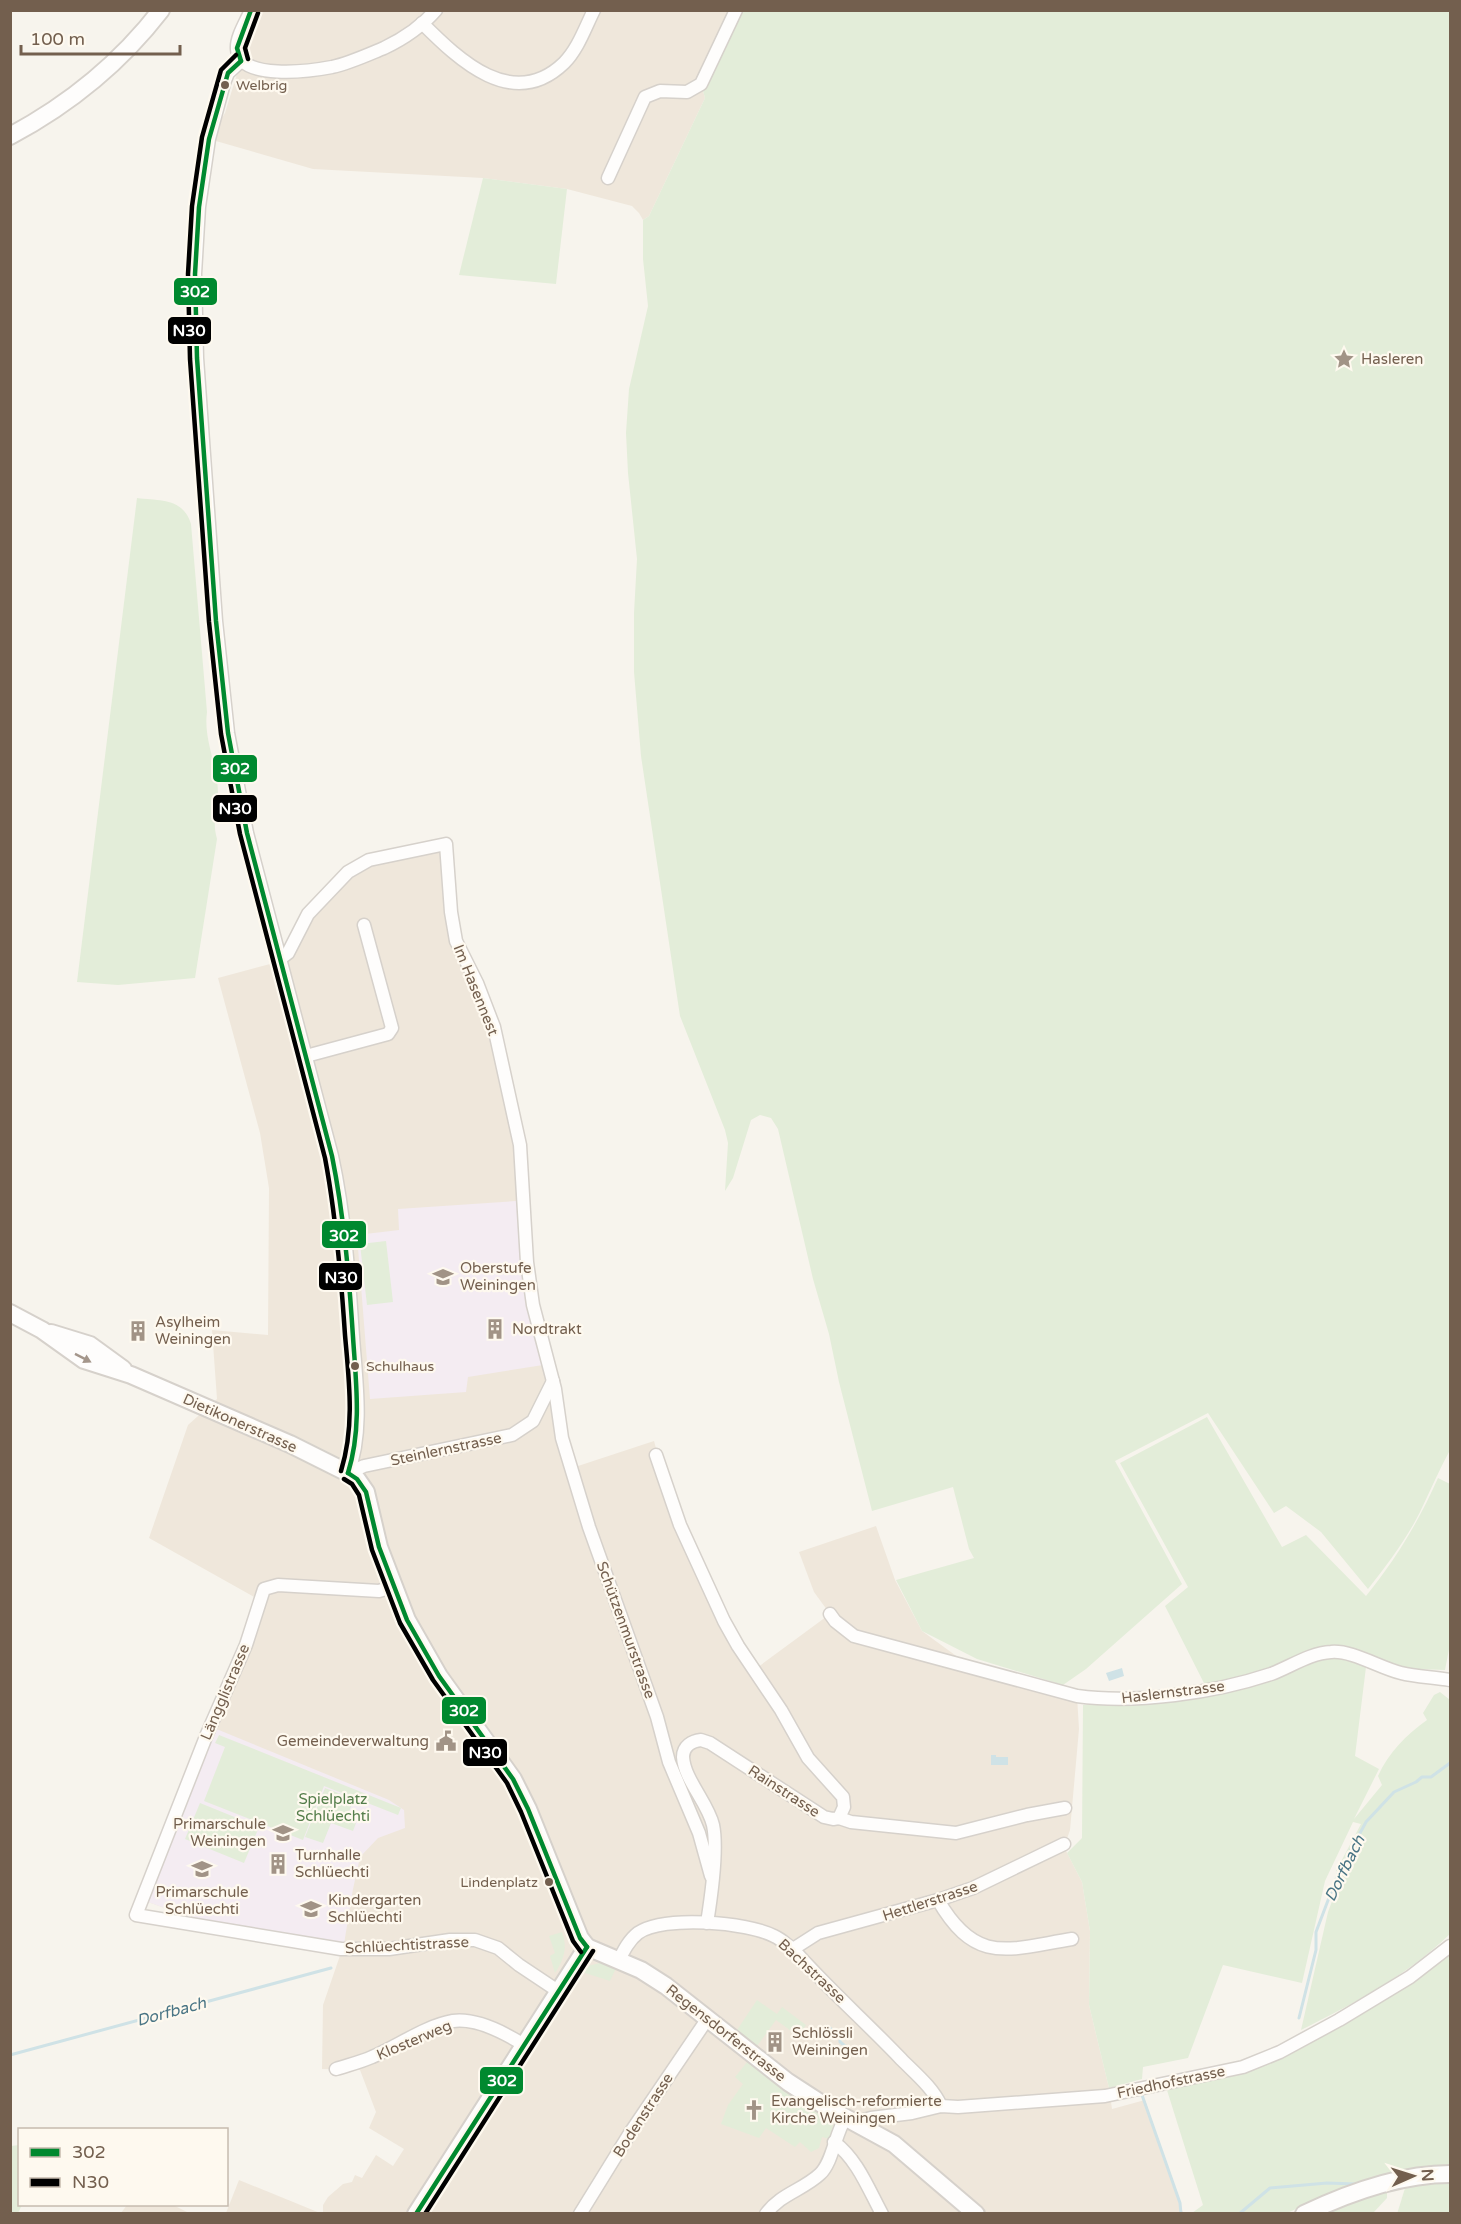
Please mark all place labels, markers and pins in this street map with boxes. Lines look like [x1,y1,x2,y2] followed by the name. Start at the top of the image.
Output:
[236,77,287,94] place label: Welbrig
[219,79,231,91] marker: Welbrig
[1332,347,1356,371] place icon: Hasleren
[1361,350,1423,368] place label: Hasleren
[460,1259,536,1294] place label: Oberstufe Weiningen
[431,1265,455,1289] school or university icon: Oberstufe Weiningen
[155,1313,231,1348] place label: Asylheim Weiningen
[483,1317,507,1341] building icon: Nordtrakt
[126,1319,150,1343] building icon: Asylheim Weiningen
[512,1320,582,1338] place label: Nordtrakt
[366,1358,434,1375] place label: Schulhaus
[349,1360,361,1372] marker: Schulhaus
[434,1729,458,1753] public building icon: Gemeindeverwaltung
[277,1732,429,1750] place label: Gemeindeverwaltung
[173,1815,266,1850] place label: Primarschule Weiningen
[271,1821,295,1845] school or university icon: Primarschule Weiningen
[295,1846,369,1881] place label: Turnhalle Schlüechti
[266,1852,290,1876] building icon: Turnhalle Schlüechti
[190,1857,214,1881] school or university icon: Primarschule Schlüechti
[460,1874,538,1891] place label: Lindenplatz
[543,1876,555,1888] marker: Lindenplatz
[155,1883,249,1918] place label: Primarschule Schlüechti
[328,1891,421,1926] place label: Kindergarten Schlüechti
[299,1897,323,1921] school or university icon: Kindergarten Schlüechti
[792,2024,868,2059] place label: Schlössli Weiningen
[763,2030,787,2054] building icon: Schlössli Weiningen
[771,2092,942,2127] place label: Evangelisch-reformierte Kirche Weiningen
[742,2098,766,2122] church icon: Evangelisch-reformierte Kirche Weiningen

